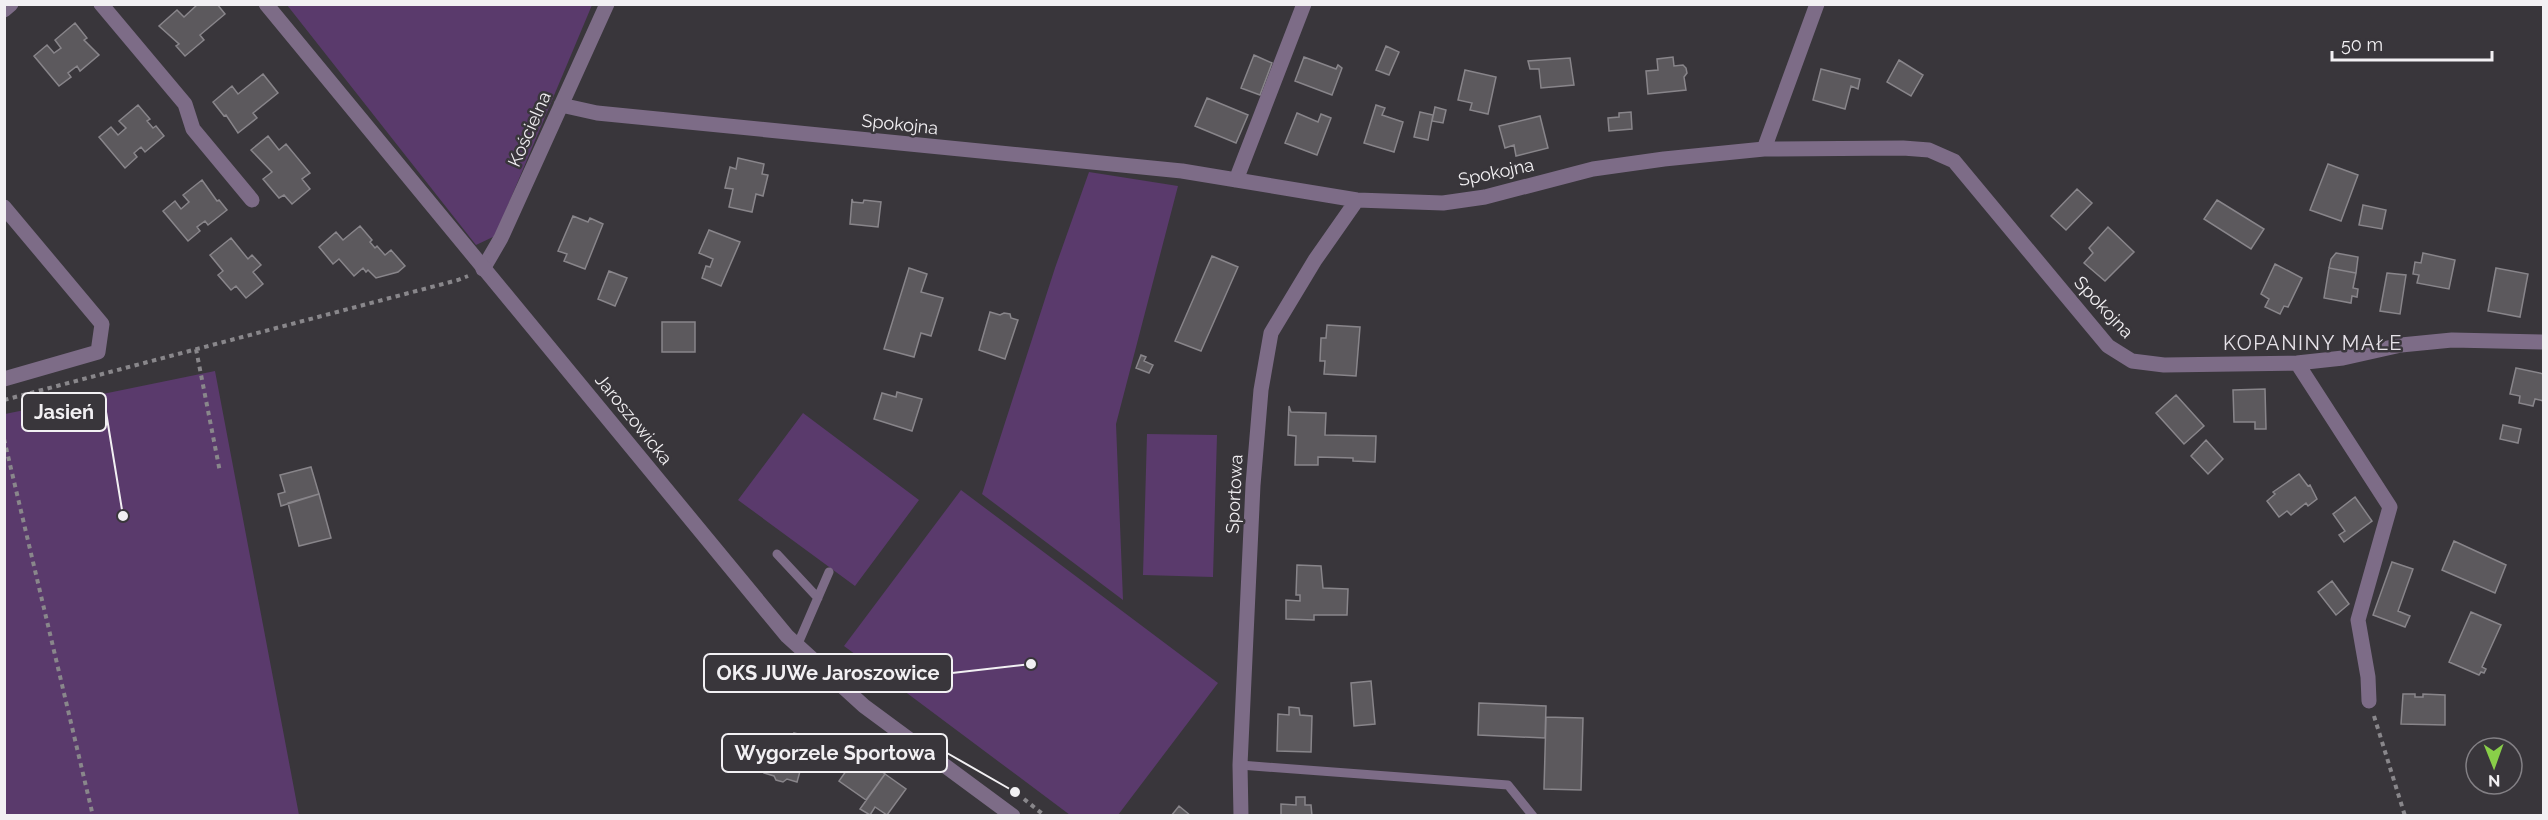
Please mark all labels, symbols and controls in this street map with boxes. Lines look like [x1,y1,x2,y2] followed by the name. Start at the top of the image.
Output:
[2332,24,2492,62] scale bar
[2341,34,2383,55] text: 50 m
[503,88,555,170] street label: Kościelna
[861,110,939,138] street label: Spokojna
[1456,154,1536,190] street label: Spokojna
[2070,272,2138,342] street label: Spokojna
[2223,331,2403,355] district label: KOPANINY MAŁE
[591,369,677,469] street label: Jaroszowicka
[22,393,106,431] callout: Jasień
[34,400,94,424] text: Jasień
[1221,454,1247,534] street label: Sportowa
[704,654,952,692] callout: OKS JUWe Jaroszowice
[717,661,939,685] text: OKS JUWe Jaroszowice
[722,734,947,772] callout: Wygorzele Sportowa
[2464,736,2524,796] north arrow
[735,741,935,765] text: Wygorzele Sportowa
[2488,771,2501,790] text: N

